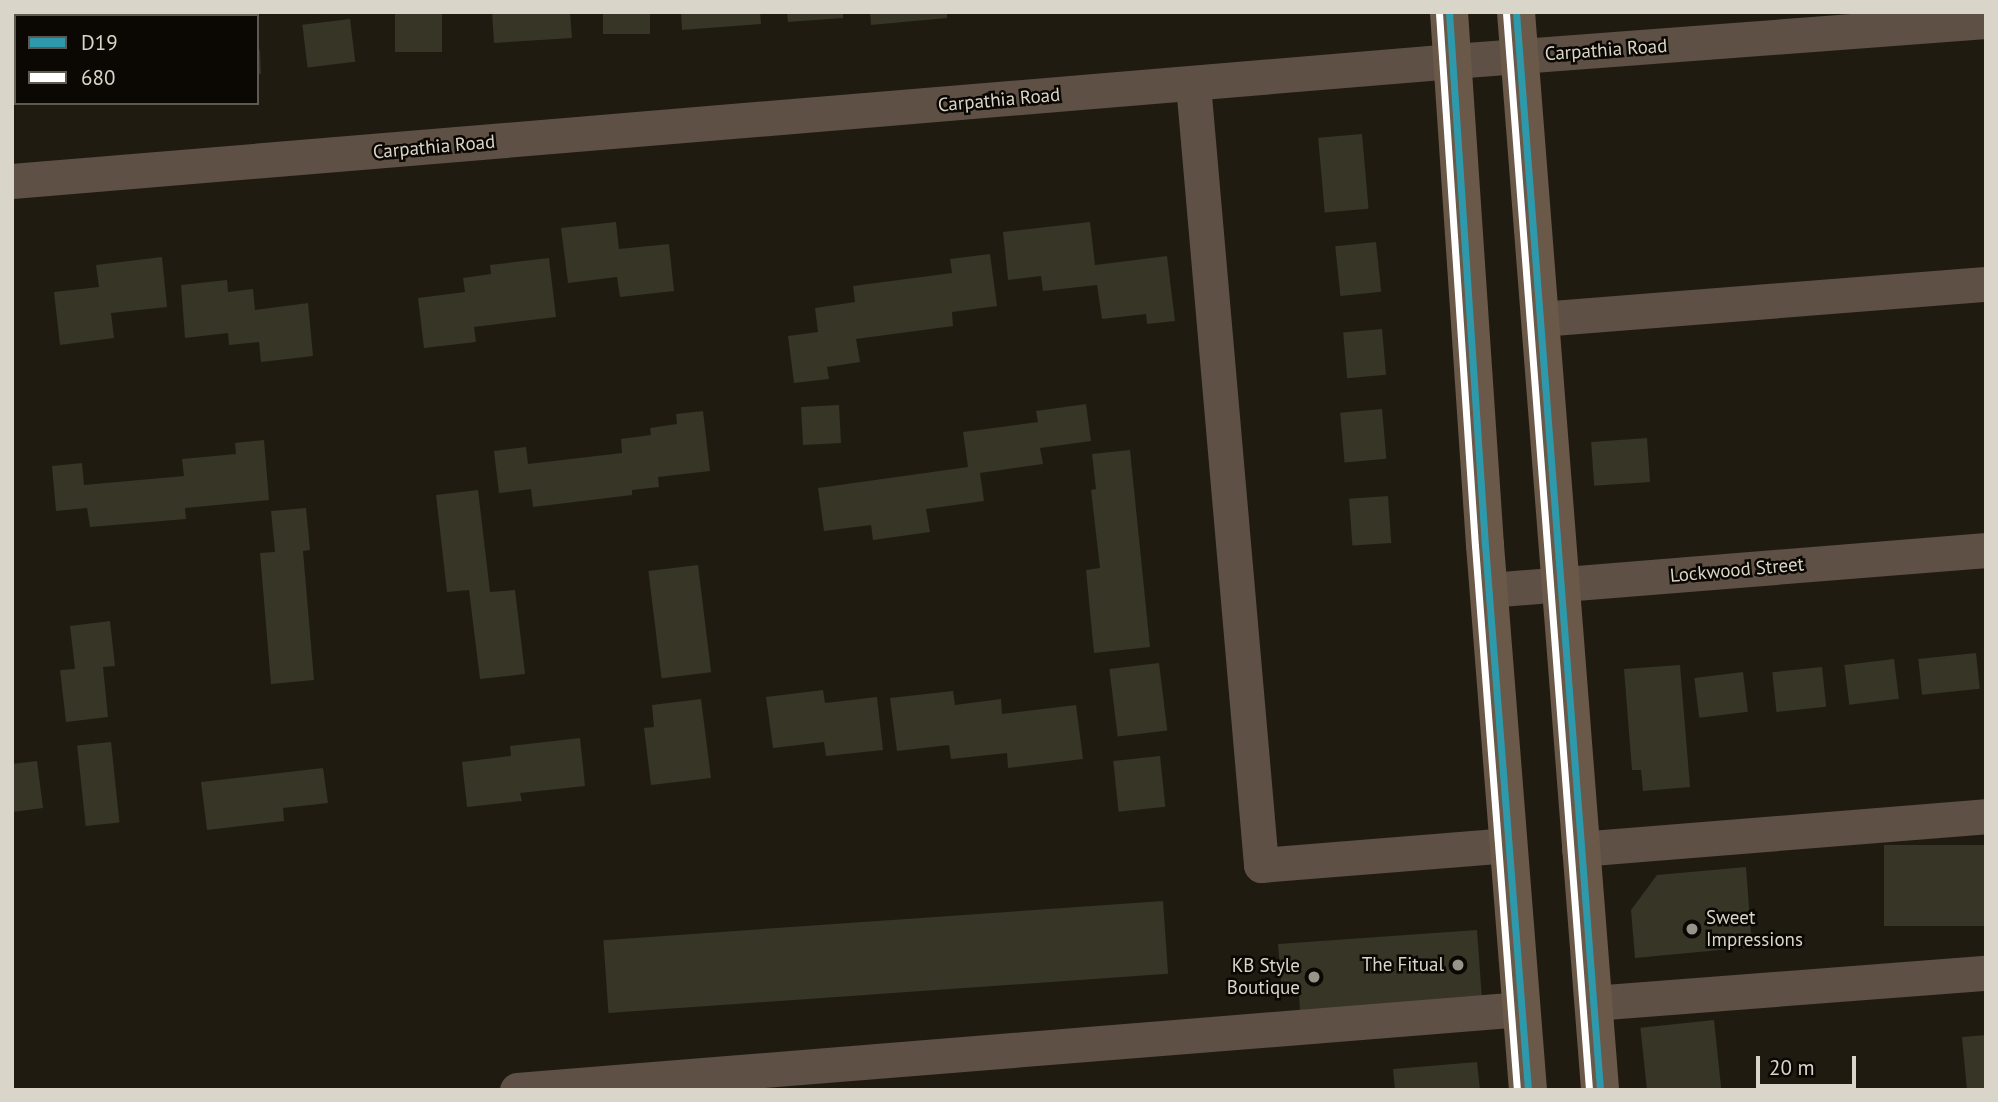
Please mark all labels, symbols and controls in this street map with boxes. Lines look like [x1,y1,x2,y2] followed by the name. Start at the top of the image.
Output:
[14,14,259,105] legend
[81,29,118,56] text: D19
[1544,34,1668,66] street label: Carpathia Road
[81,64,115,91] text: 680
[937,83,1061,117] street label: Carpathia Road
[372,130,496,164] street label: Carpathia Road
[1669,553,1805,587] street label: Lockwood Street
[1706,907,1803,951] place label: Sweet Impressions
[1684,921,1700,937] marker: Sweet Impressions
[1362,954,1444,976] place label: The Fitual
[1227,955,1300,999] place label: KB Style Boutique
[1450,957,1466,973] marker: The Fitual
[1306,969,1322,985] marker: KB Style Boutique
[1760,1042,1860,1086] scale bar
[1769,1054,1815,1081] text: 20 m

